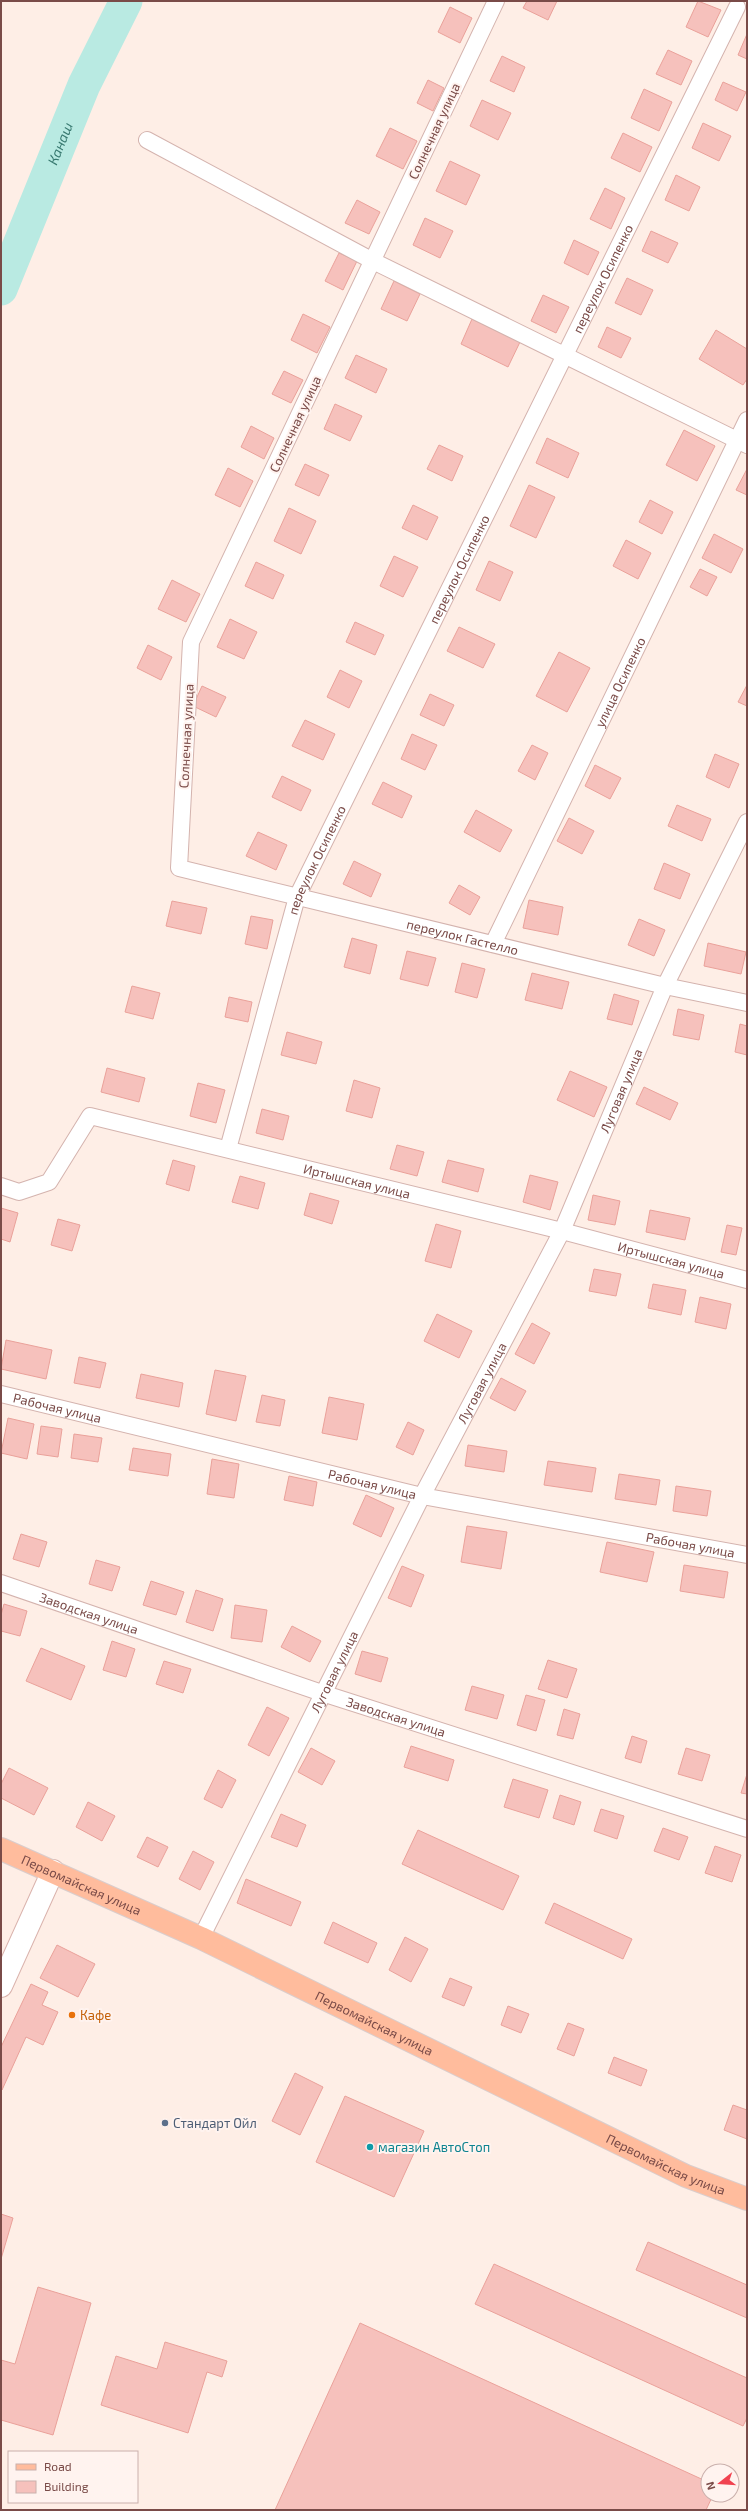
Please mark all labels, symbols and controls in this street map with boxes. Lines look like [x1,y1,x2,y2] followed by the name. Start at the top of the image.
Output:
[405,80,463,182] street label: Солнечная улица
[43,120,76,167] water label: Канаш
[569,222,636,336] street label: переулок Осипенко
[266,373,324,475] street label: Солнечная улица
[425,512,493,626] street label: переулок Осипенко
[591,634,649,730] street label: улица Осипенко
[175,683,197,789] street label: Солнечная улица
[285,803,349,916] street label: переулок Осипенко
[405,916,520,958] street label: переулок Гастелло
[596,1046,646,1135] street label: Луговая улица
[302,1160,412,1202] street label: Иртышская улица
[616,1238,726,1282] street label: Иртышская улица
[454,1340,510,1426] street label: Луговая улица
[12,1389,103,1426] street label: Рабочая улица
[327,1466,418,1502] street label: Рабочая улица
[645,1529,736,1561] street label: Рабочая улица
[38,1589,140,1637] street label: Заводская улица
[307,1628,361,1715] street label: Луговая улица
[344,1693,448,1740] street label: Заводская улица
[19,1851,144,1918] street label: Первомайская улица
[313,1987,436,2059] street label: Первомайская улица
[80,2007,111,2023] place label: Кафе
[67,2010,77,2020] marker: Кафе
[173,2115,257,2131] place label: Стандарт Ойл
[160,2118,170,2128] marker: Стандарт Ойл
[604,2130,728,2198] street label: Первомайская улица
[378,2139,490,2155] place label: магазин АвтоСтоп
[365,2142,375,2152] marker: магазин АвтоСтоп
[8,2451,138,2503] legend
[44,2459,72,2473] text: Road
[700,2463,740,2503] north arrow
[44,2479,89,2493] text: Building
[703,2480,717,2492] text: N

